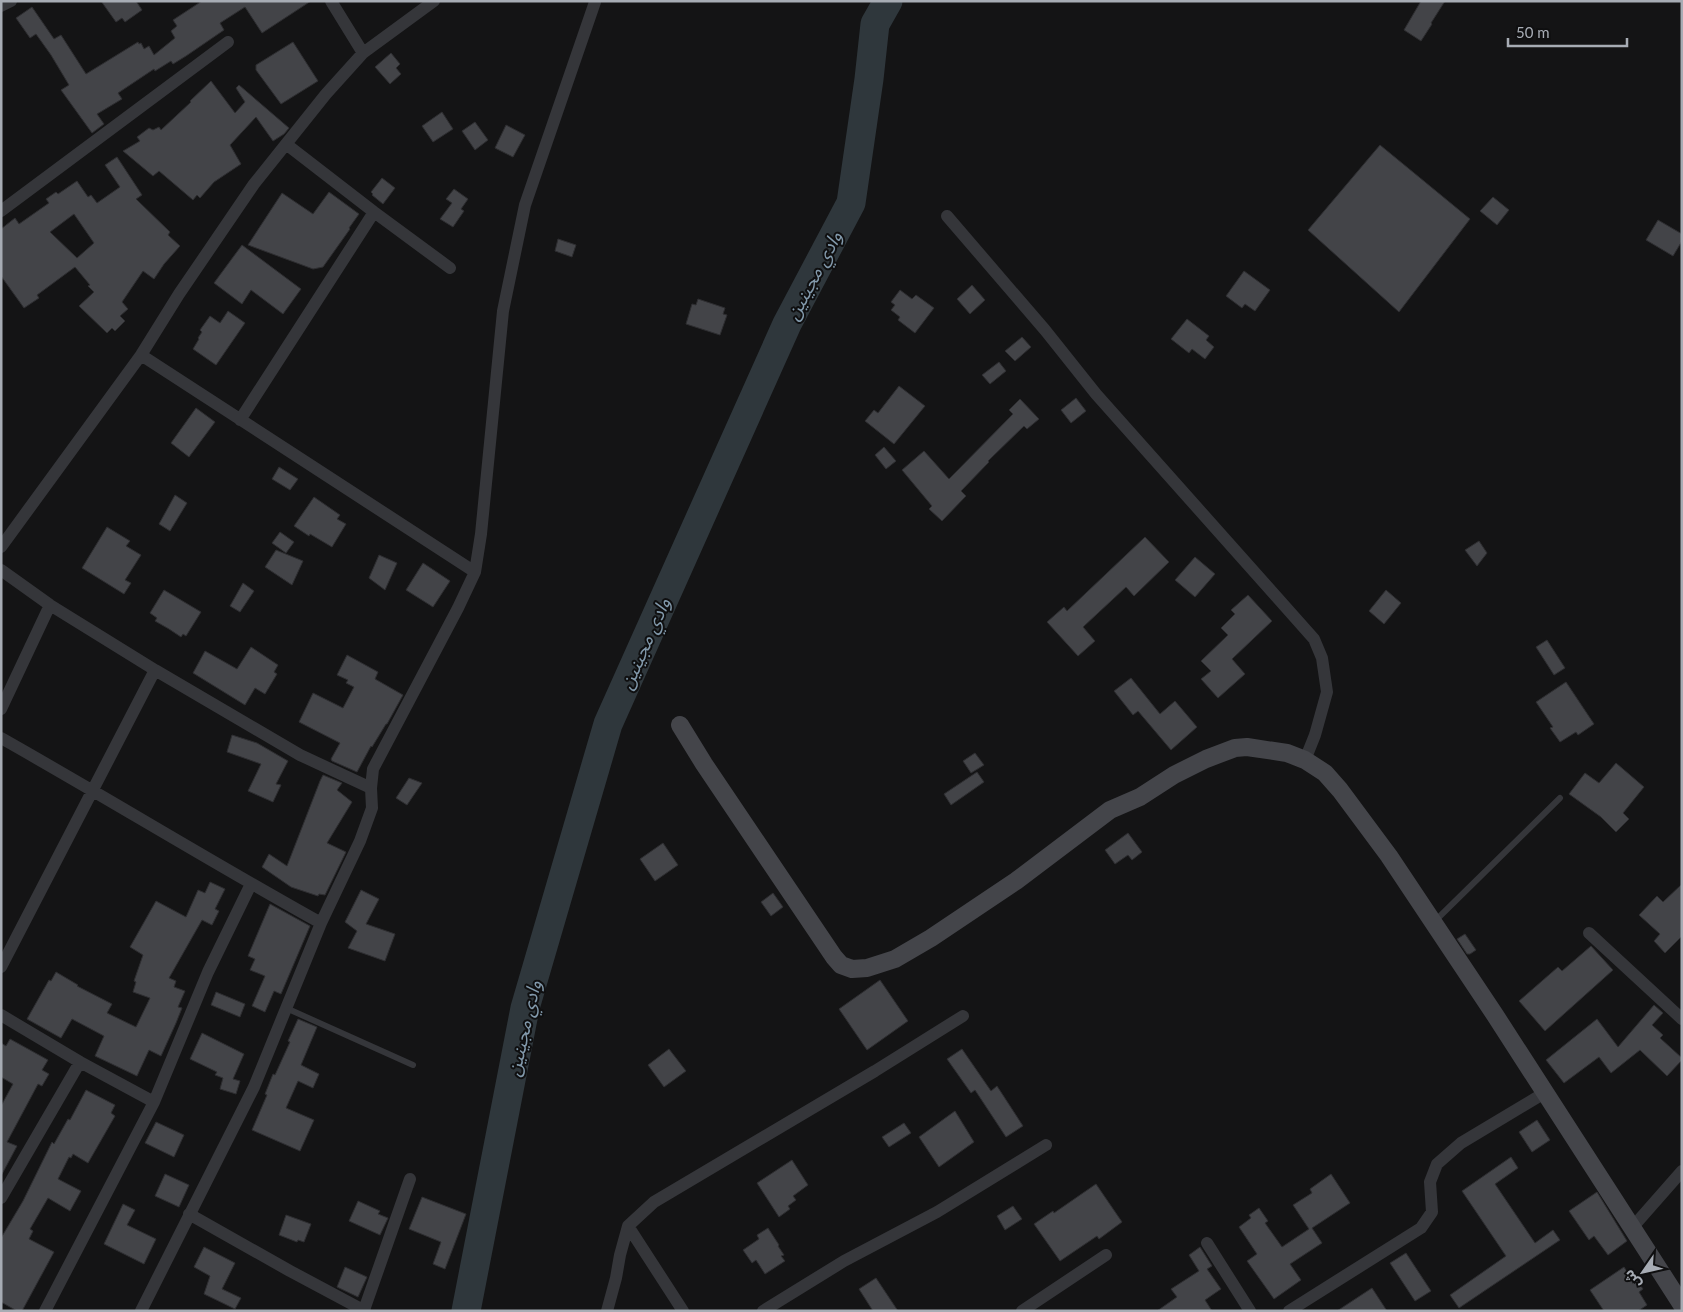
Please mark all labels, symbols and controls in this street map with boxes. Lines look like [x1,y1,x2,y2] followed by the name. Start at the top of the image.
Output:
[1508,15,1627,47] scale bar
[1516,23,1550,41] text: 50 m
[780,226,850,326] water label: وادي مجينين
[614,593,679,694] water label: وادي مجينين
[501,977,550,1079] water label: وادي مجينين
[1618,1247,1668,1297] north arrow
[1619,1267,1644,1292] text: ش

